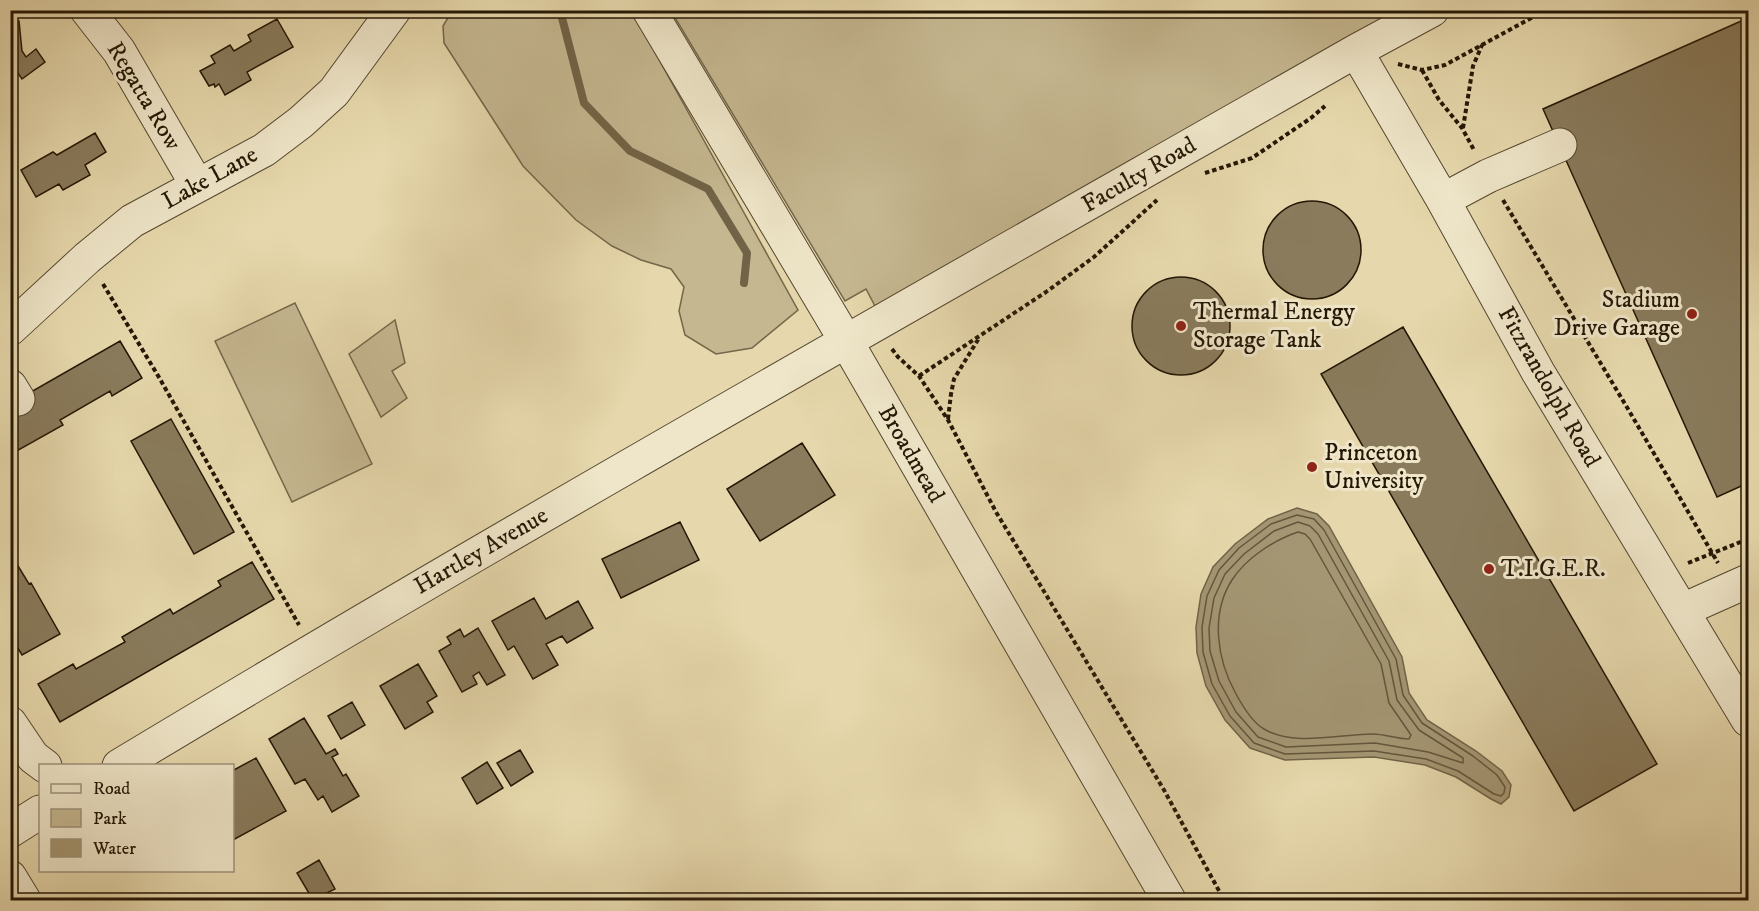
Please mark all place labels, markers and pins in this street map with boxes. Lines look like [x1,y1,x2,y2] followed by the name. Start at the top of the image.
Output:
[1554,285,1680,343] place label: Stadium Drive Garage
[1193,297,1355,355] place label: Thermal Energy Storage Tank
[1685,307,1699,321] marker: Stadium Drive Garage
[1174,319,1188,333] marker: Thermal Energy Storage Tank
[1324,438,1424,496] place label: Princeton University
[1305,460,1319,474] marker: Princeton University
[1501,554,1606,584] place label: T.I.G.E.R.
[1482,562,1496,576] marker: T.I.G.E.R.

